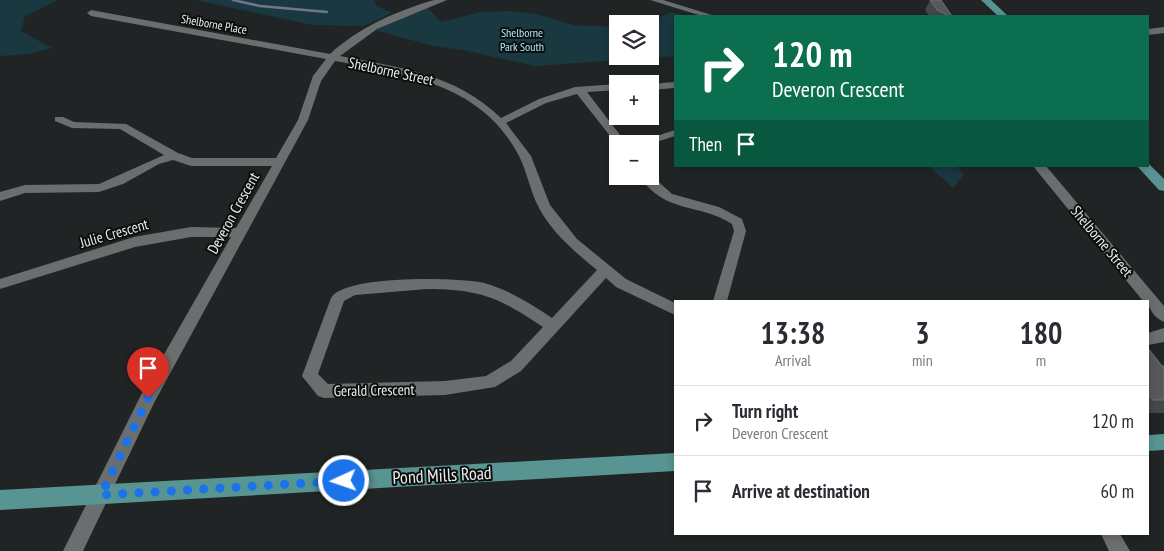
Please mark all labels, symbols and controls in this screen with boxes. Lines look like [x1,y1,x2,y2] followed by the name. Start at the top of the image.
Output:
[180,11,248,37] street label: Shelborne Place
[609,15,659,185] map controls
[609,15,659,65] button: layers
[500,25,544,54] park label: Shelborne Park South
[772,31,853,77] text: 120 m
[689,35,754,100] icon: right
[347,53,435,89] street label: Shelborne Street
[609,75,659,125] button: +
[772,75,904,103] text: Deveron Crescent
[732,130,760,158] icon: arrive
[689,132,722,156] text: Then
[609,135,659,185] button: −
[203,169,263,257] street label: Deveron Crescent
[1067,202,1137,280] street label: Shelborne Street
[77,214,150,252] street label: Julie Crescent
[761,313,825,352] text: 13:38
[915,313,930,352] text: 3
[1019,313,1062,352] text: 180
[127,347,169,398] pin
[775,350,811,370] text: Arrival
[912,350,933,370] text: min
[1036,350,1046,370] text: m
[134,354,162,382] icon: arrive
[333,380,415,400] street label: Gerald Crescent
[732,399,798,423] text: Turn right
[689,407,717,435] icon: right
[1092,409,1134,433] text: 120 m
[732,423,828,443] text: Deveron Crescent
[317,454,369,506] position arrow
[392,461,492,489] street label: Pond Mills Road
[689,477,717,505] icon: arrive
[732,479,870,503] text: Arrive at destination
[1101,479,1134,503] text: 60 m

